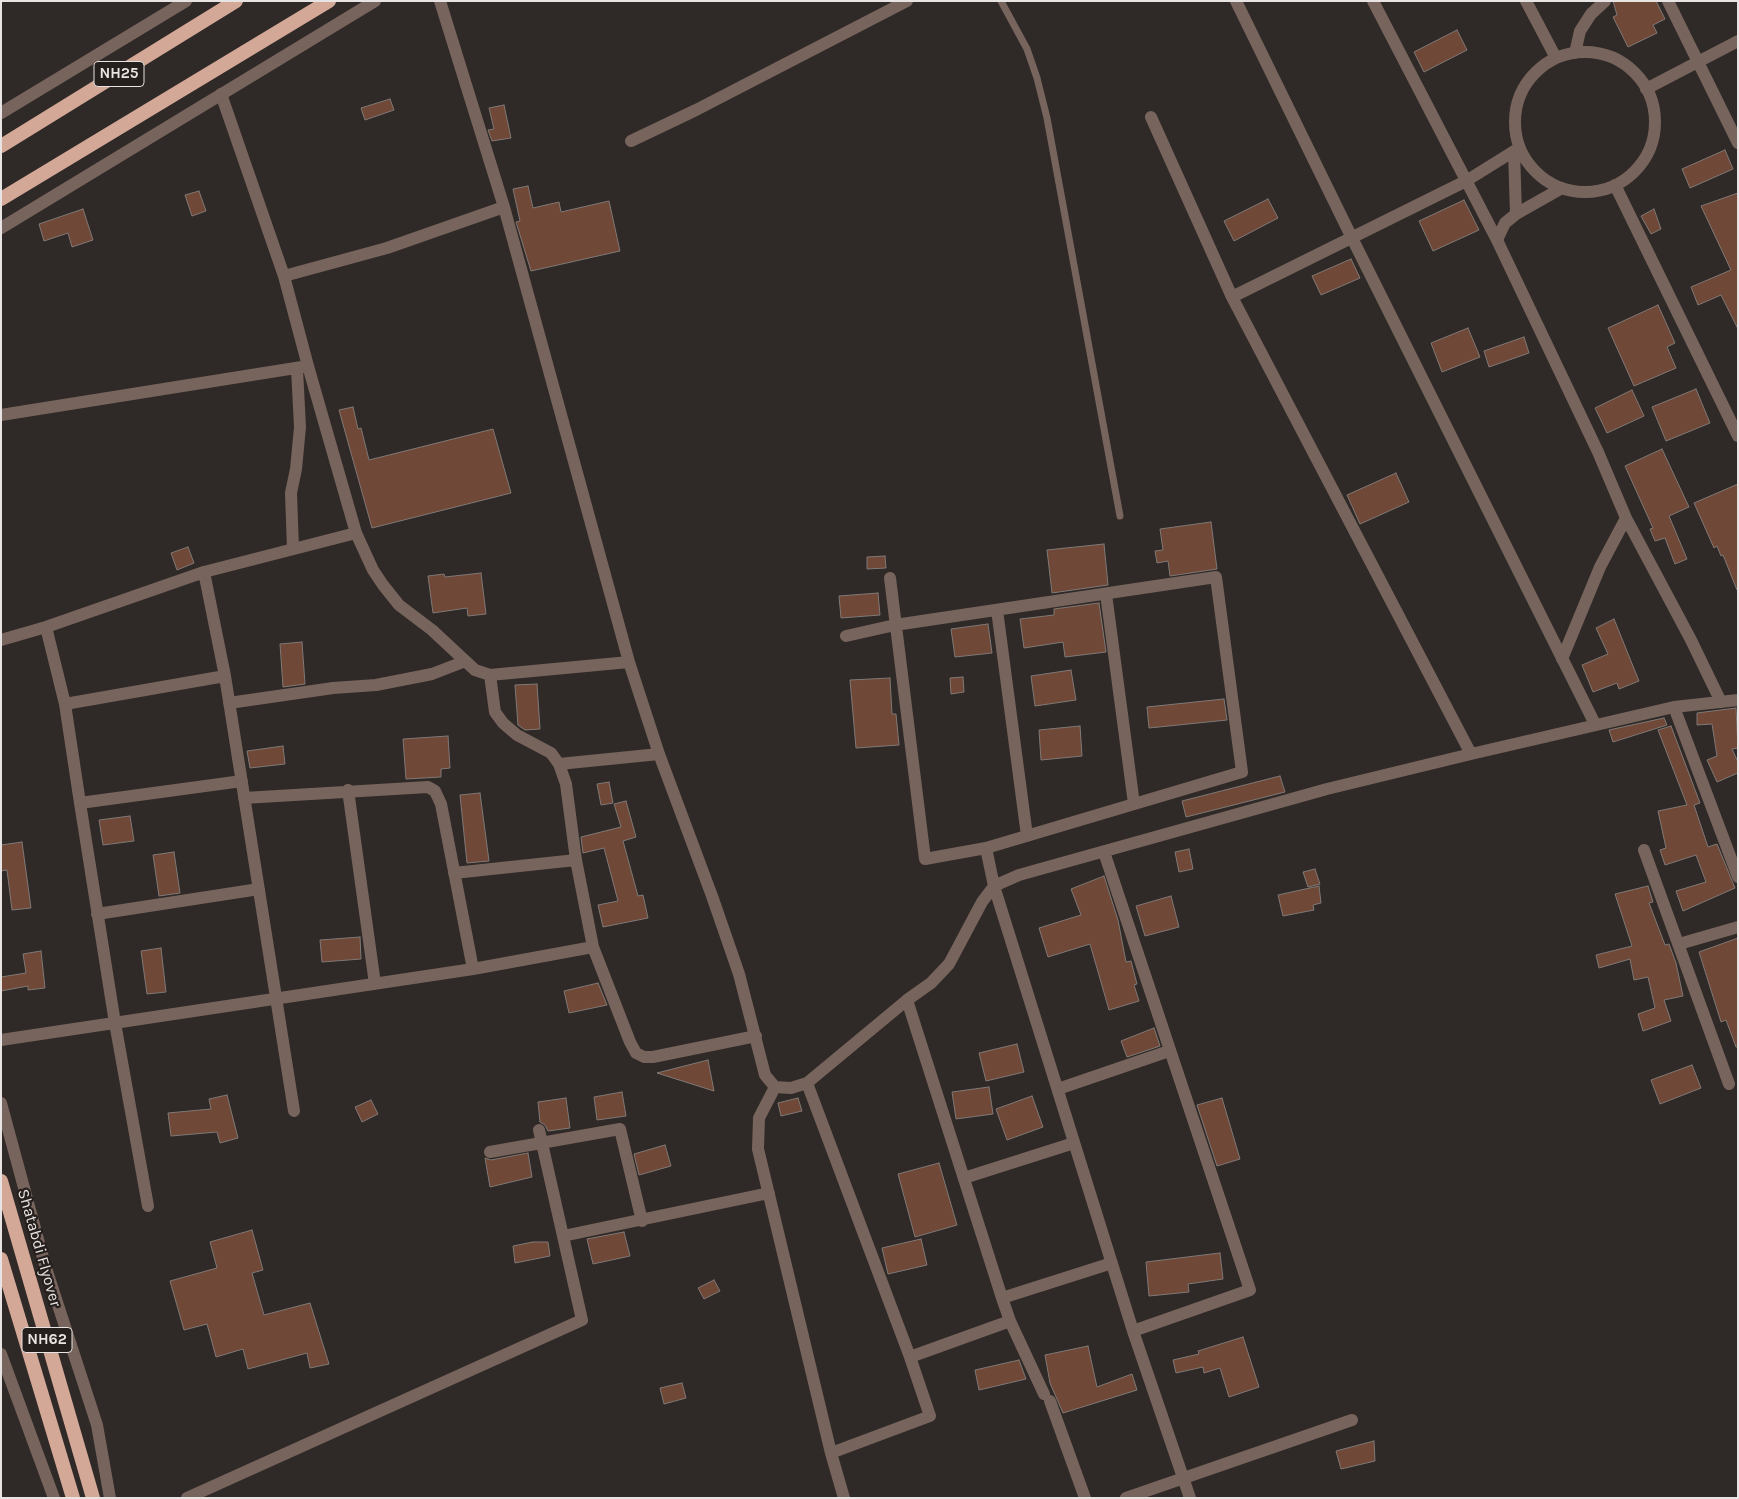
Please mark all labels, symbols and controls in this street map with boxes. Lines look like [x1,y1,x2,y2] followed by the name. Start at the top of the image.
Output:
[94,62,144,86] road number: NH25
[13,1187,65,1309] street label: Shatabdi Flyover
[22,1328,72,1352] road number: NH62

